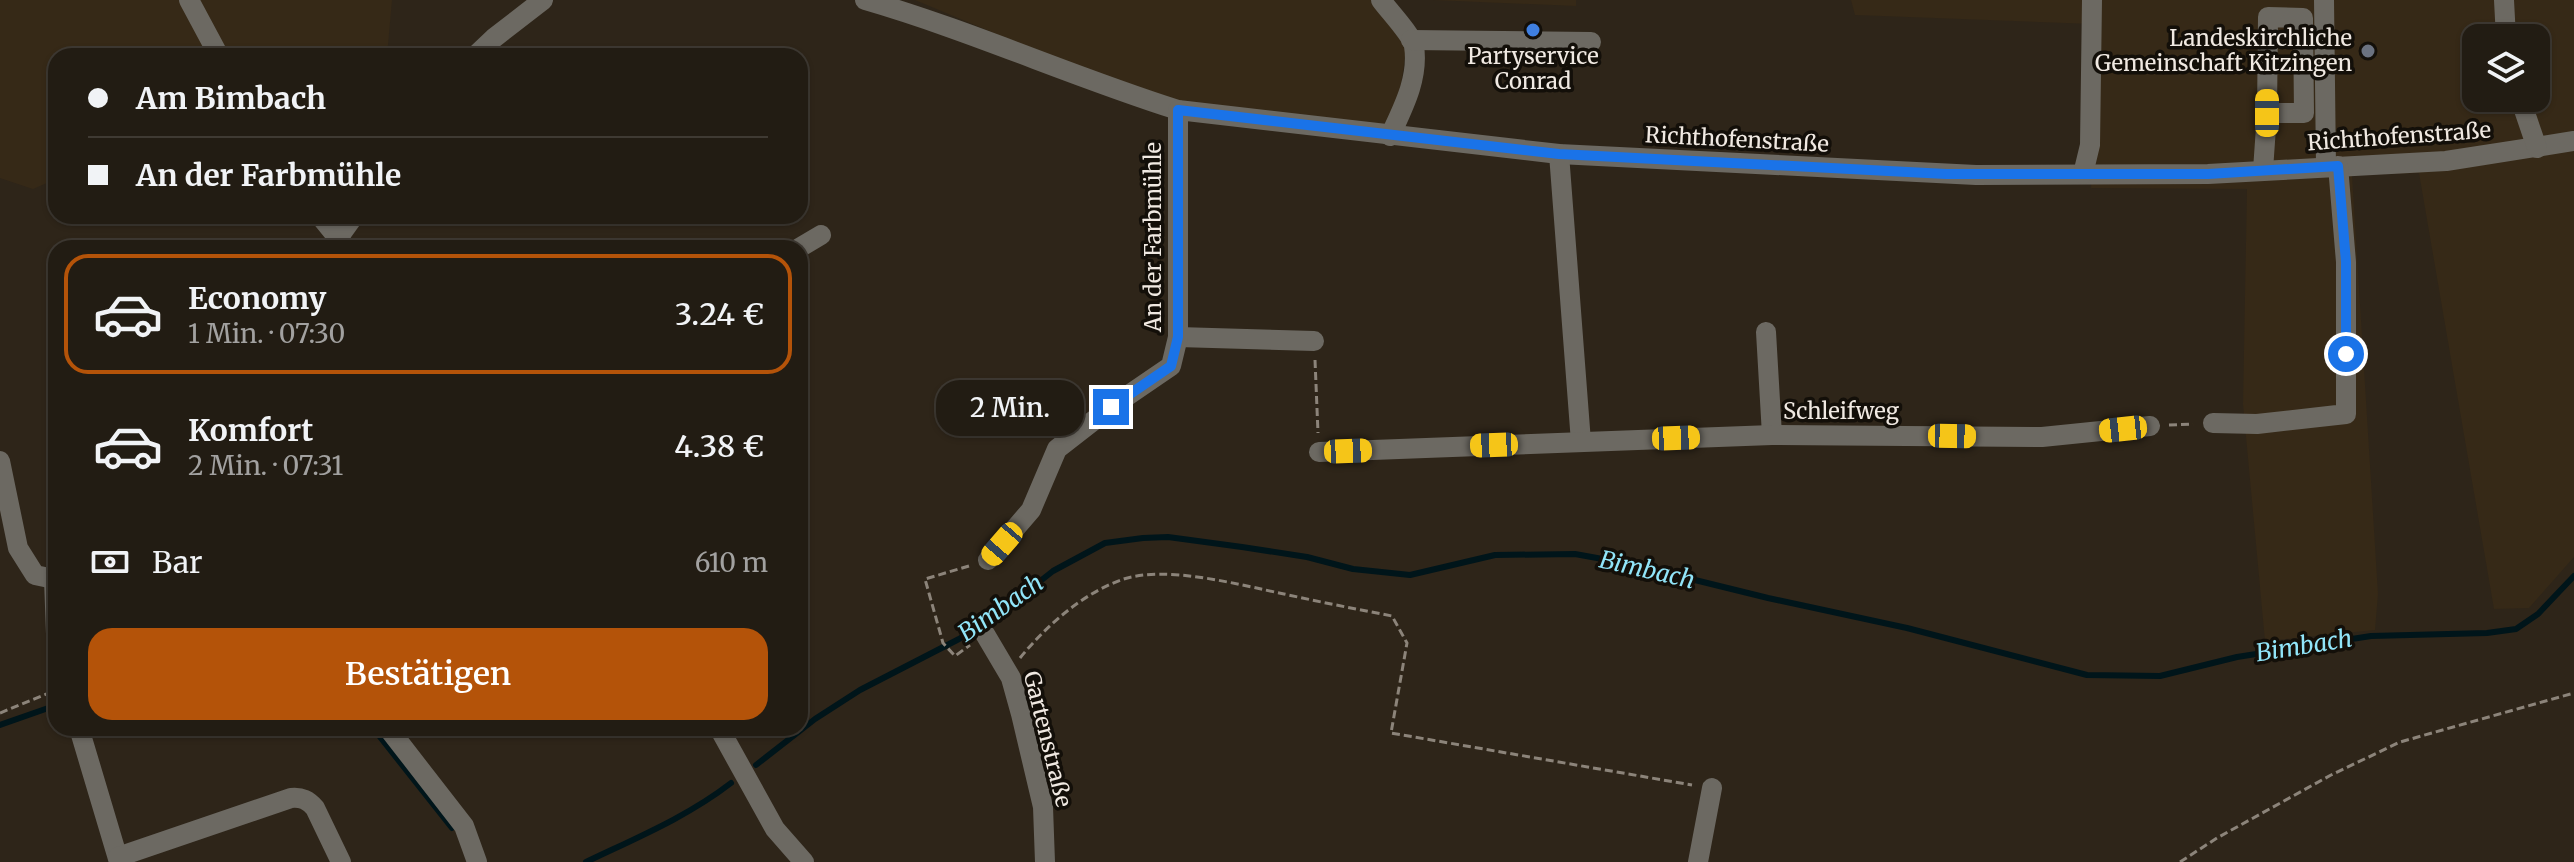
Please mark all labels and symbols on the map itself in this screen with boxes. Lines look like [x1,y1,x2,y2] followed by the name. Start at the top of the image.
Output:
[1524,21,1542,39] marker: Partyservice Conrad
[2095,24,2352,77] place label: Landeskirchliche Gemeinschaft Kitzingen
[1467,42,1599,95] place label: Partyservice Conrad
[2359,42,2377,60] marker: Landeskirchliche Gemeinschaft Kitzingen
[2255,89,2279,137] car
[2306,116,2492,156] street label: Richthofenstraße
[1644,120,1830,158] street label: Richthofenstraße
[1139,142,1167,333] street label: An der Farbmühle
[2328,336,2364,372] route start
[935,379,1083,435] callout: 2 Min.
[1093,389,1129,425] route end
[1783,397,1899,425] street label: Schleifweg
[2098,415,2148,443] car
[1928,424,1976,448] car
[1652,425,1700,451] car
[1470,432,1518,458] car
[1324,438,1372,464] car
[977,518,1027,570] car
[1596,543,1698,596] water label: Bimbach
[952,567,1049,648] water label: Bimbach
[2254,623,2354,668] water label: Bimbach
[1018,668,1078,810] street label: Gartenstraße

